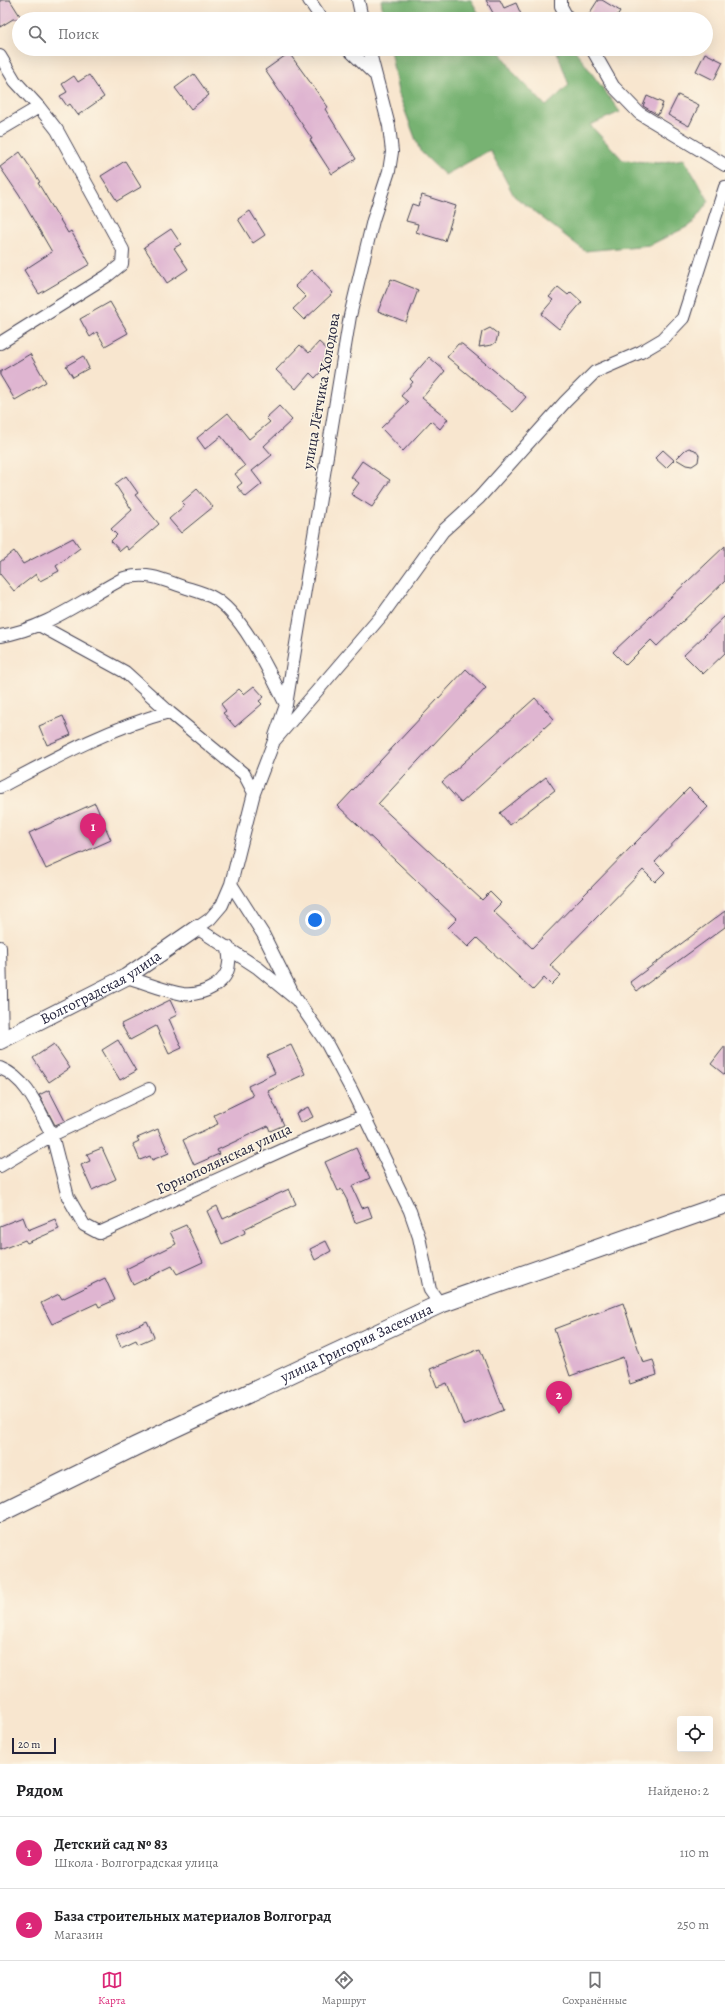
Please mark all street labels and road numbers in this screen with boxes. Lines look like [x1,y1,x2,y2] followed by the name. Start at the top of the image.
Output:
[297,311,345,472] street label: улица Лётчика Холодова
[37,946,165,1029] street label: Волгоградская улица
[153,1119,295,1199] street label: Горнополянская улица
[276,1299,436,1388] street label: улица Григория Засекина

